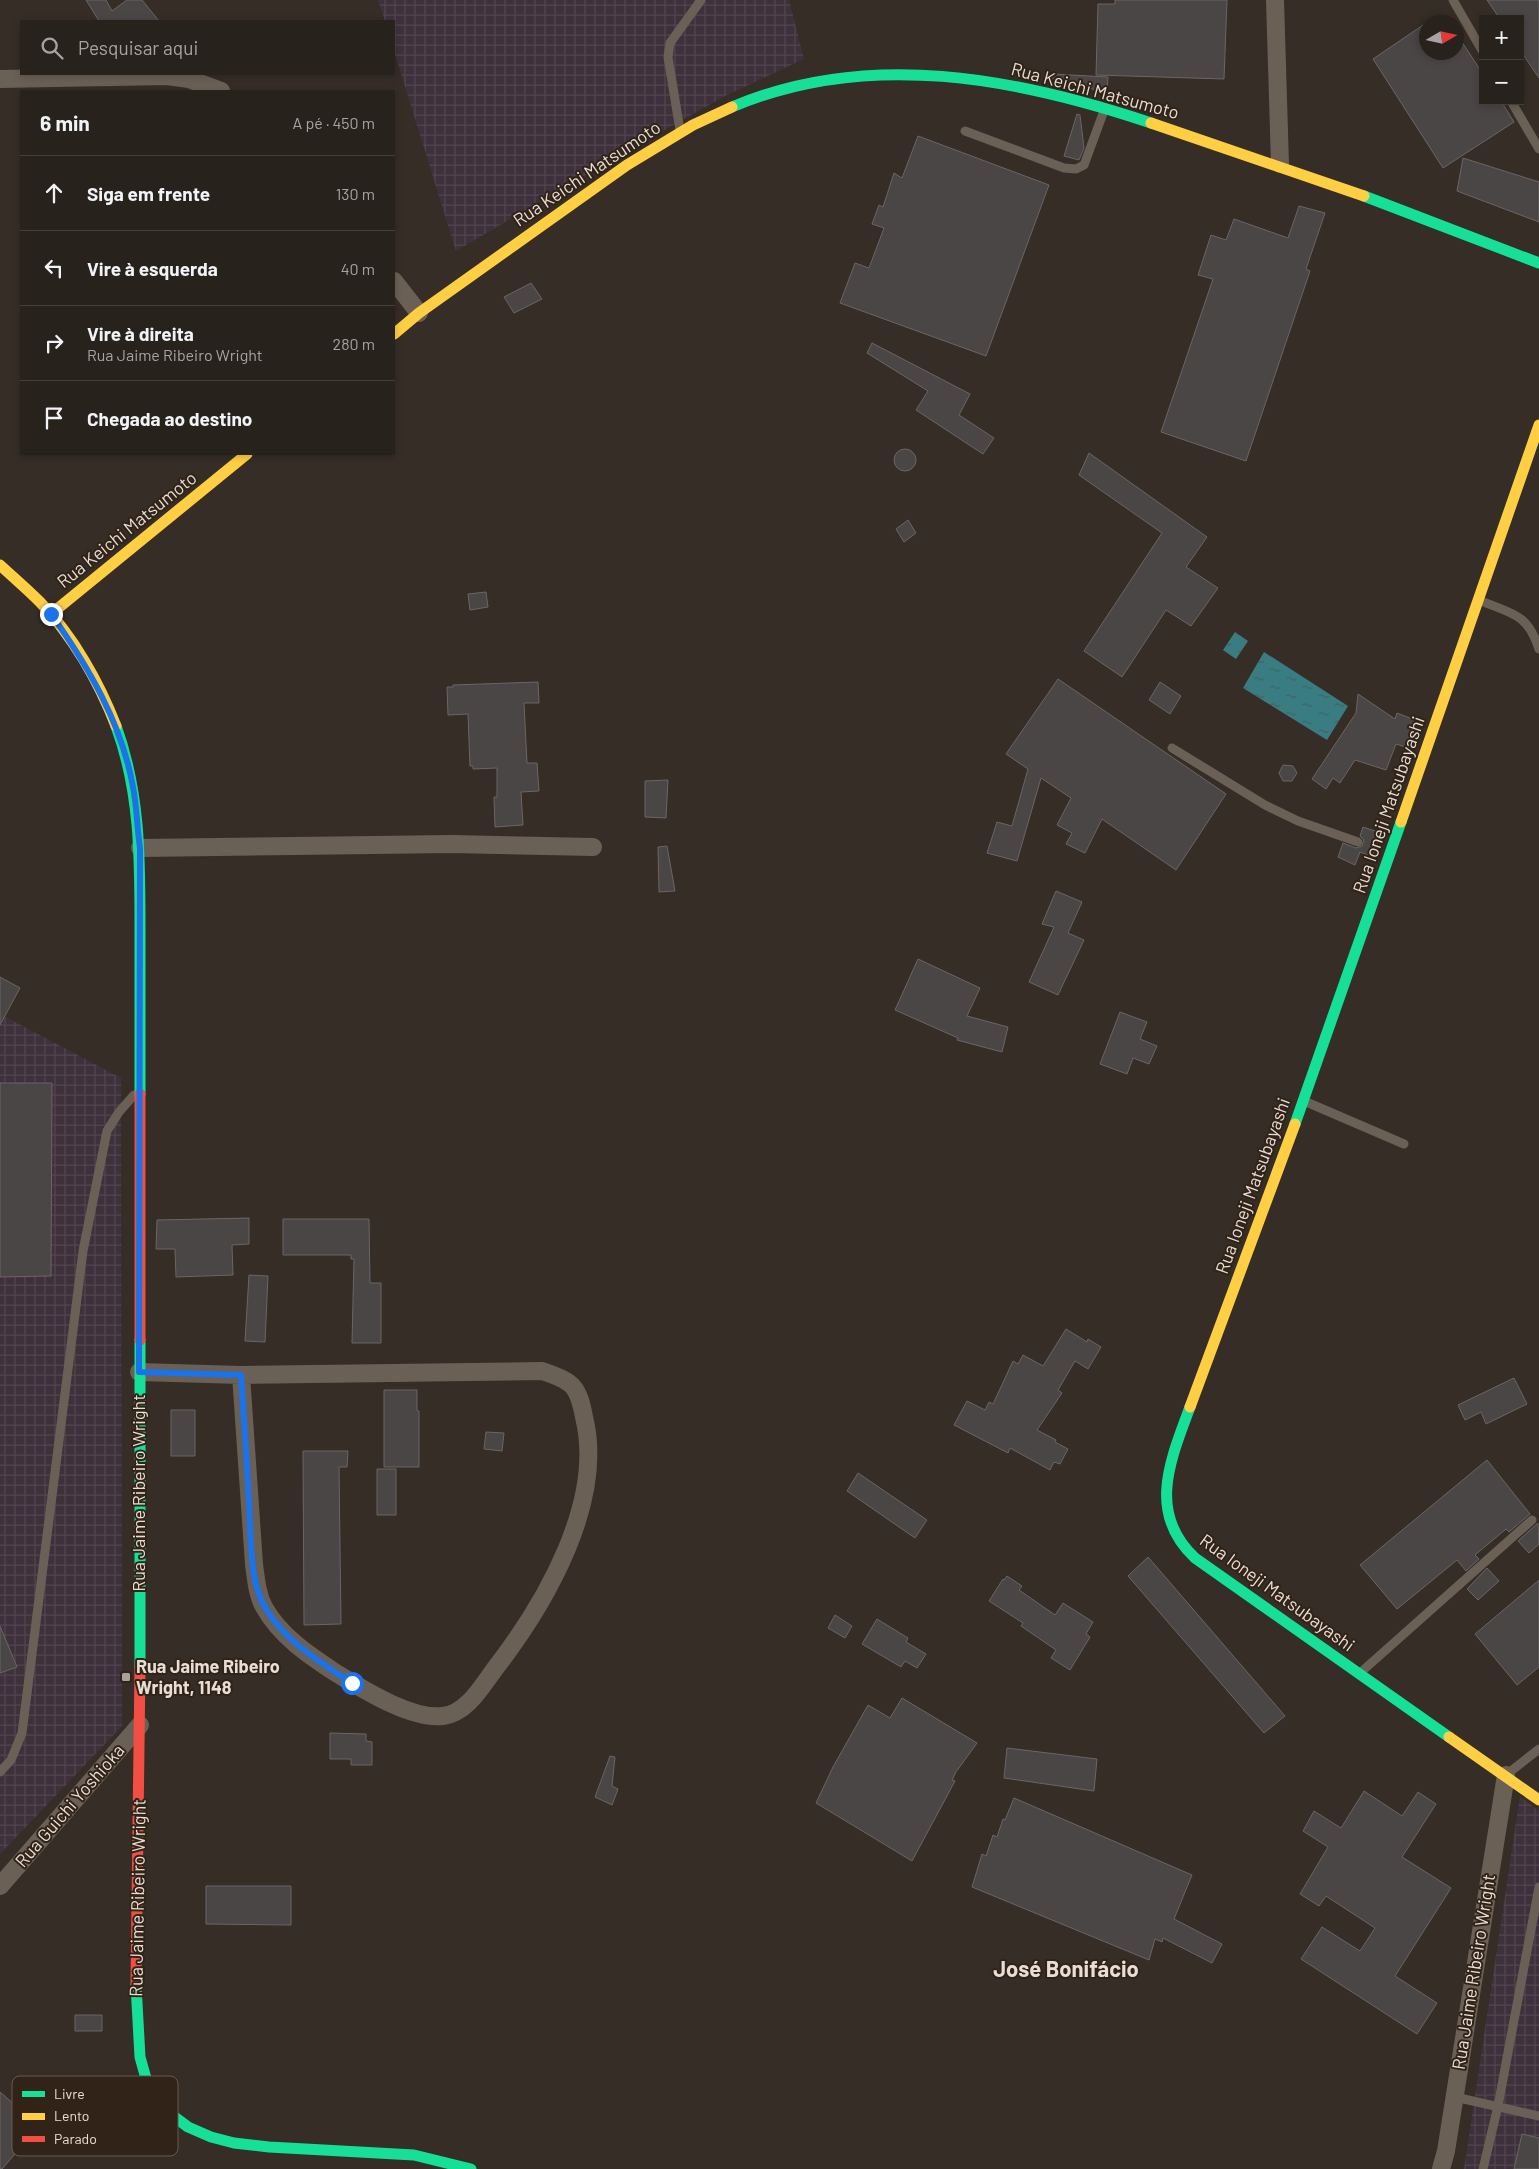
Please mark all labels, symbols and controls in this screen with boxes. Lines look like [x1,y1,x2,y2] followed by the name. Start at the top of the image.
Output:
[1419,15,1464,60] north arrow
[1479,15,1524,105] map controls
[1479,15,1524,60] button: +
[20,20,395,75] search box
[38,34,66,62] icon: search
[78,36,198,59] text: Pesquisar aqui
[1009,57,1182,123] street label: Rua Keichi Matsumoto
[1479,60,1524,105] button: −
[40,110,90,135] text: 6 min
[293,113,375,132] text: A pé · 450 m
[509,116,664,231] street label: Rua Keichi Matsumoto
[40,179,68,207] icon: ahead
[87,182,210,205] text: Siga em frente
[336,184,375,203] text: 130 m
[40,254,68,282] icon: left
[87,257,218,280] text: Vire à esquerda
[341,259,375,278] text: 40 m
[87,322,194,345] text: Vire à direita
[40,329,68,357] icon: right
[333,334,375,353] text: 280 m
[87,345,263,364] text: Rua Jaime Ribeiro Wright
[40,404,68,432] icon: arrive
[87,407,252,430] text: Chegada ao destino
[52,466,201,592] street label: Rua Keichi Matsumoto
[40,603,63,626] route end
[1347,713,1429,896] street label: Rua Ioneji Matsubayashi
[1210,1095,1294,1277] street label: Rua Ioneji Matsubayashi
[127,1394,149,1592] street label: Rua Jaime Ribeiro Wright
[1196,1529,1359,1656] street label: Rua Ioneji Matsubayashi
[136,1655,280,1698] place label: Rua Jaime Ribeiro Wright, 1148
[120,1671,132,1683] marker: Rua Jaime Ribeiro Wright, 1148
[341,1672,364,1695] route start
[10,1739,129,1871] street label: Rua Guichi Yoshioka
[124,1799,150,1997] street label: Rua Jaime Ribeiro Wright
[1447,1873,1499,2071] street label: Rua Jaime Ribeiro Wright
[993,1955,1139,1981] district label: José Bonifácio
[12,2076,178,2156] legend
[54,2085,85,2102] text: Livre
[54,2107,89,2124] text: Lento
[54,2130,97,2147] text: Parado

